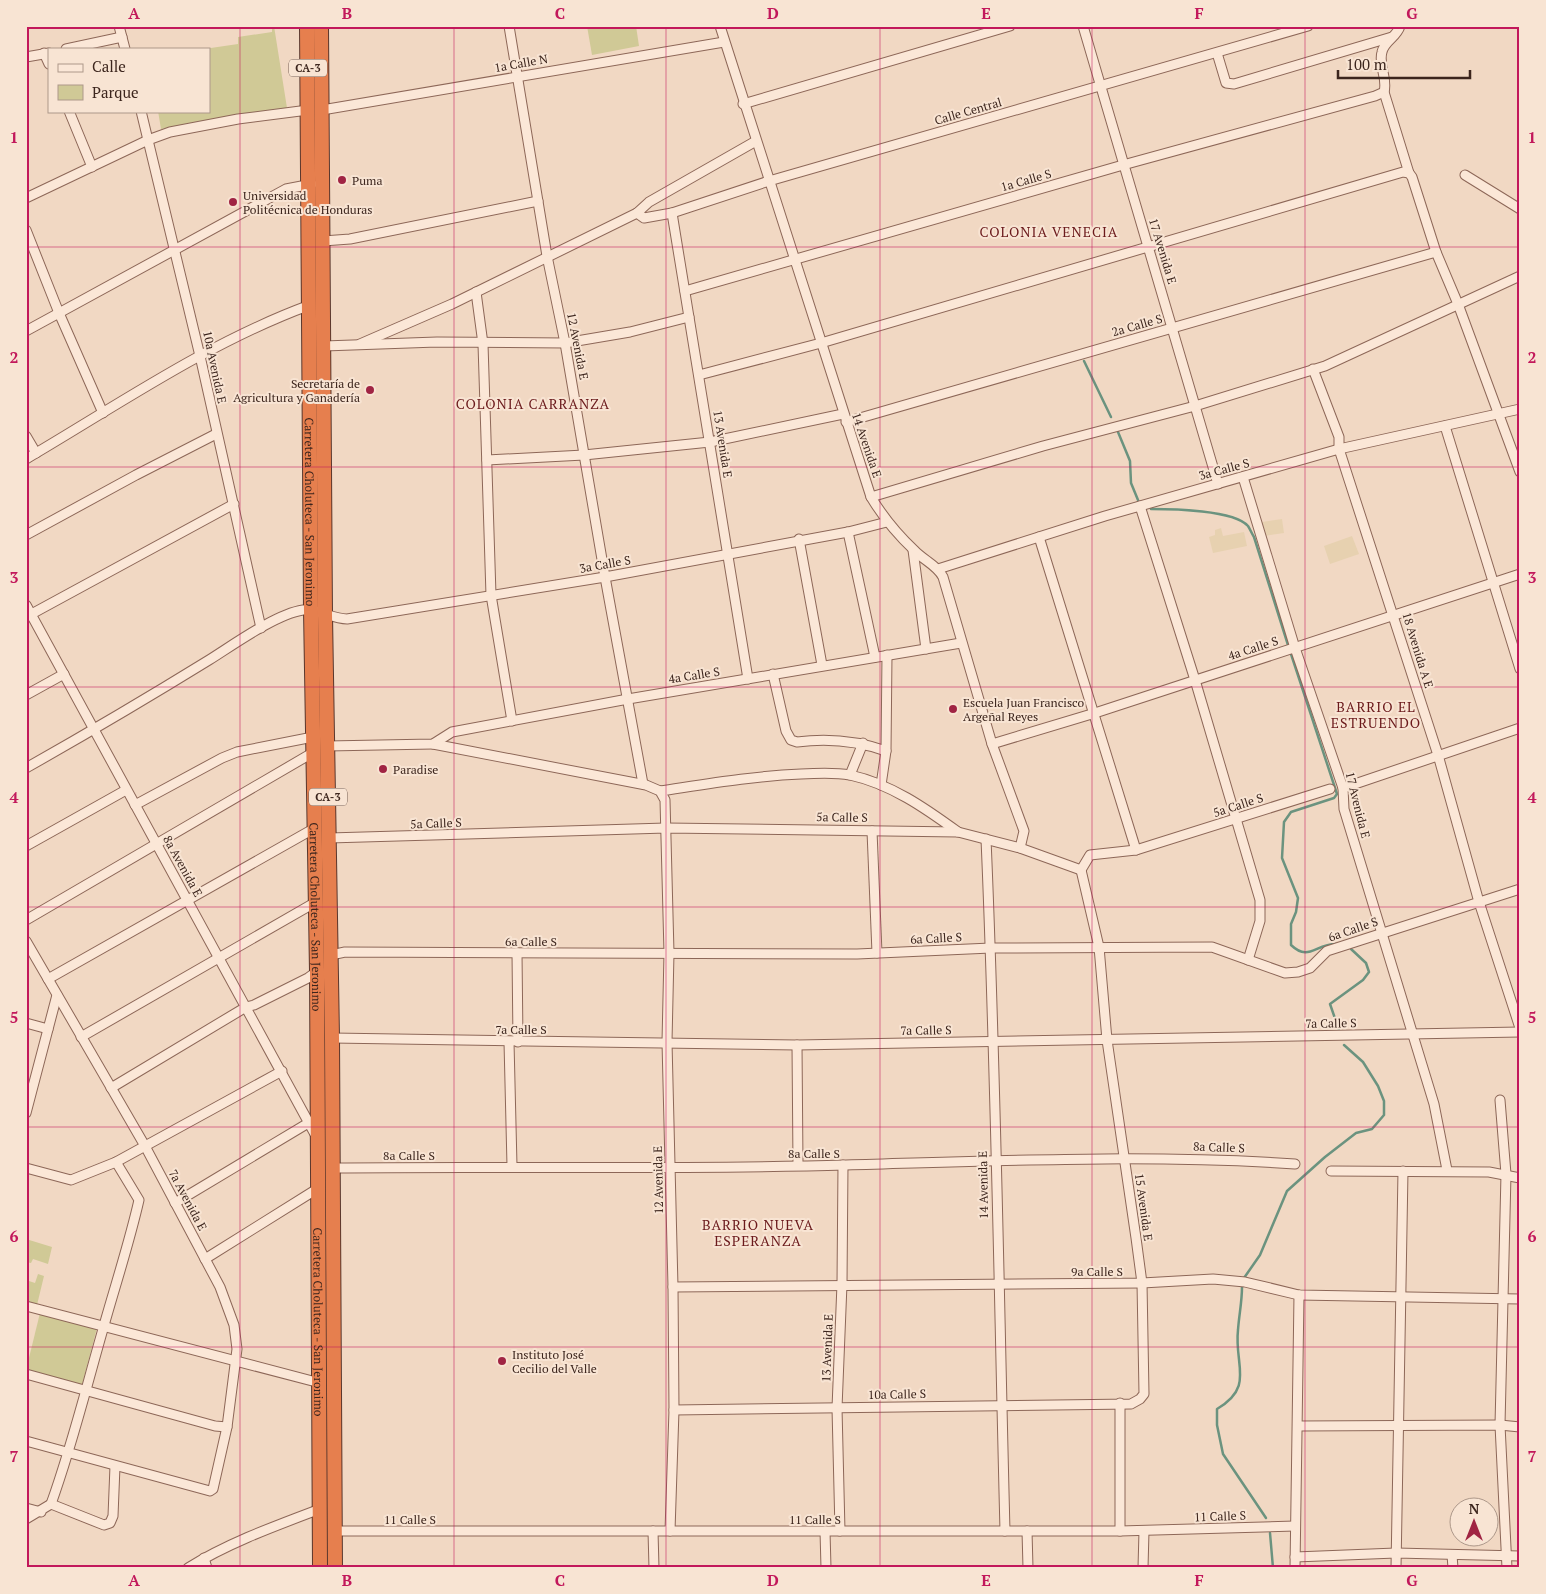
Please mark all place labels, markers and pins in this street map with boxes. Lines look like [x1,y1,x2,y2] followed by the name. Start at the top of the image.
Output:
[352,173,382,188] place label: Puma
[336,174,348,186] marker: Puma
[243,188,373,217] place label: Universidad Politécnica de Honduras
[227,196,239,208] marker: Universidad Politécnica de Honduras
[233,376,360,405] place label: Secretaría de Agricultura y Ganadería
[364,384,376,396] marker: Secretaría de Agricultura y Ganadería
[963,695,1084,724] place label: Escuela Juan Francisco Argeñal Reyes
[947,703,959,715] marker: Escuela Juan Francisco Argeñal Reyes
[393,762,438,777] place label: Paradise
[377,763,389,775] marker: Paradise
[512,1347,597,1376] place label: Instituto José Cecilio del Valle
[496,1355,508,1367] marker: Instituto José Cecilio del Valle

